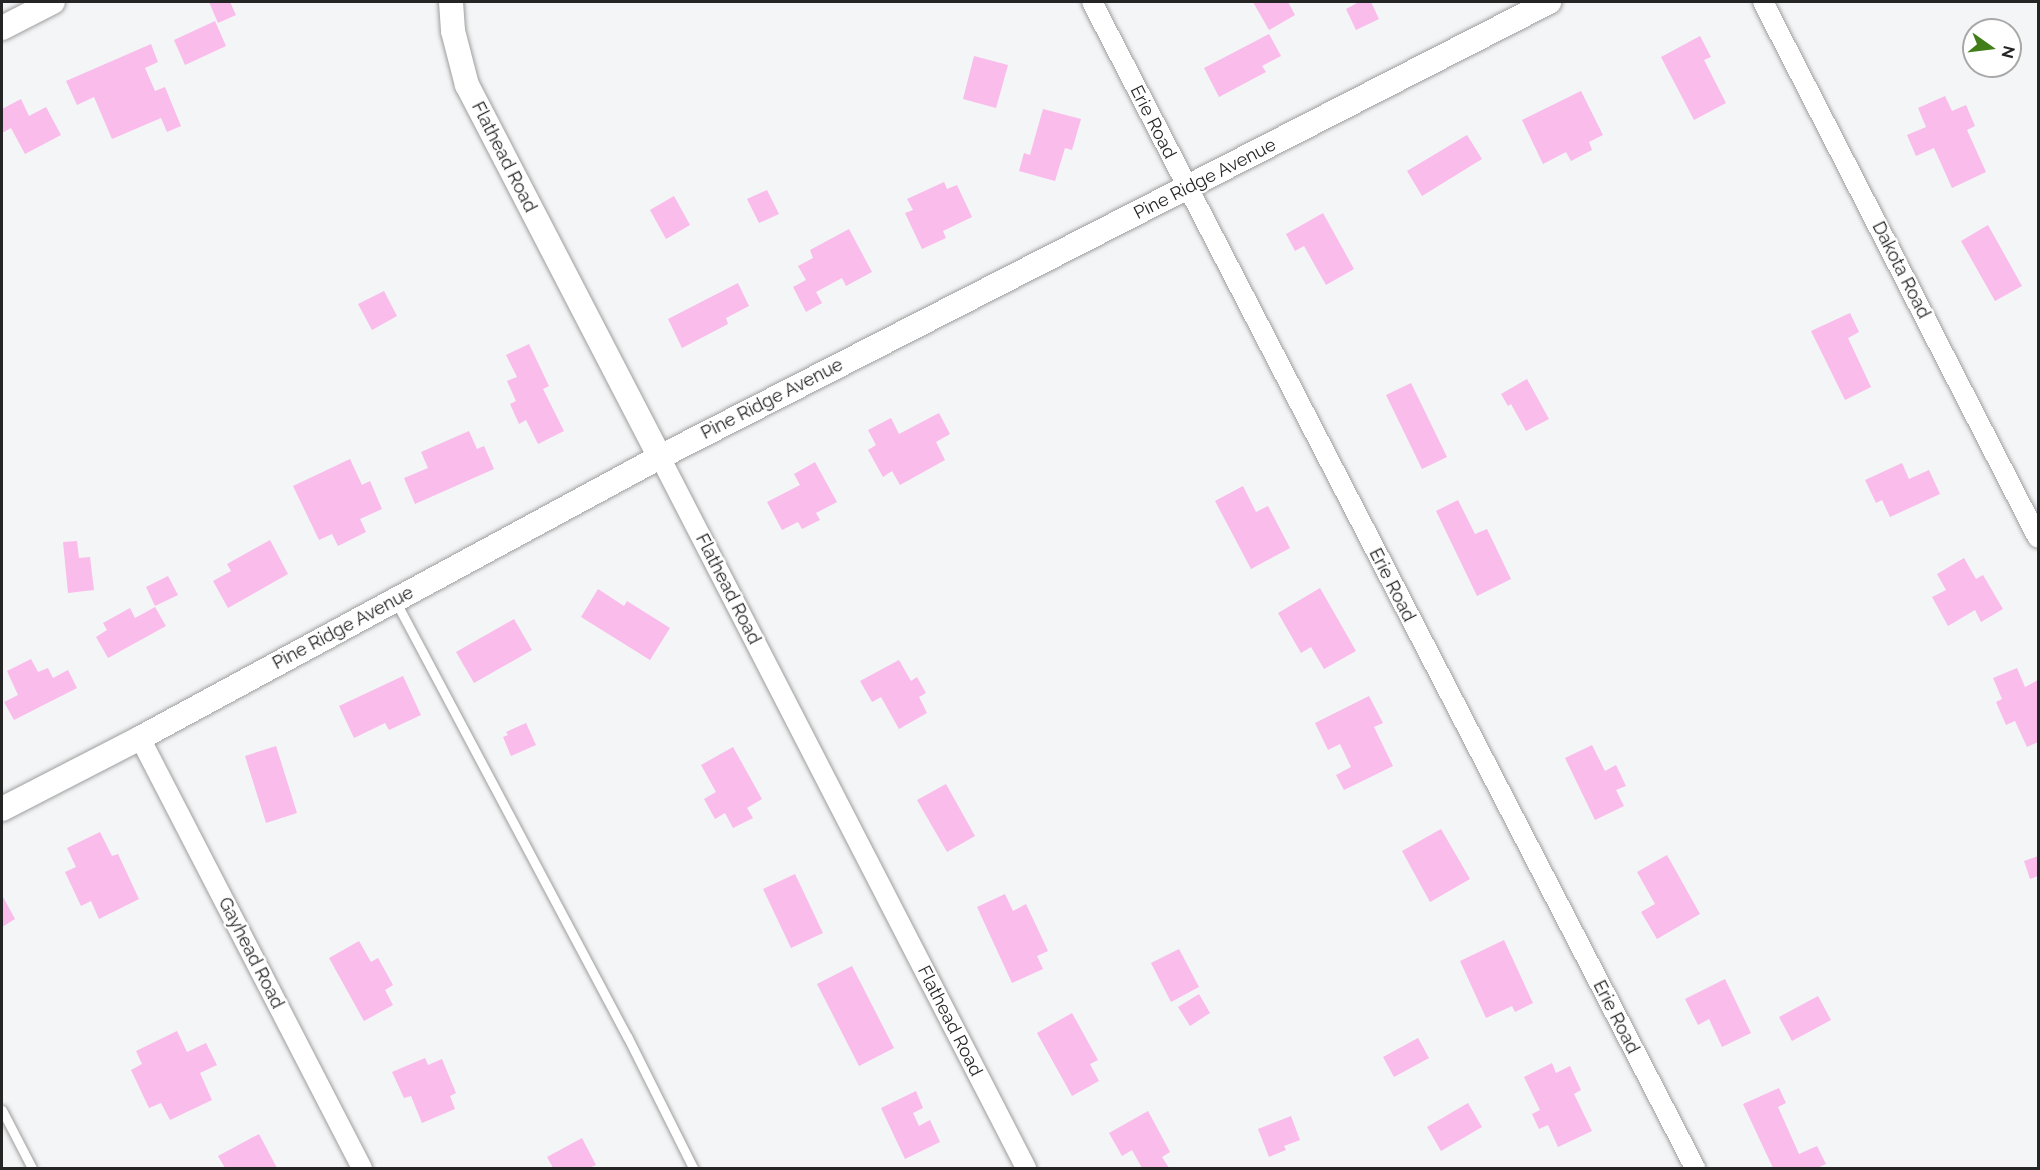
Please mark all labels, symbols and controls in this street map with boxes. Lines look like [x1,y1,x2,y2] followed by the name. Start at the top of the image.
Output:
[1962,18,2022,78] north arrow
[1997,44,2019,60] text: N
[1125,82,1181,162] street label: Erie Road
[467,98,541,216] street label: Flathead Road
[1130,134,1280,224] street label: Pine Ridge Avenue
[1867,218,1935,322] street label: Dakota Road
[697,354,847,444] street label: Pine Ridge Avenue
[691,530,765,648] street label: Flathead Road
[1364,545,1420,625] street label: Erie Road
[269,582,417,674] street label: Pine Ridge Avenue
[214,894,288,1012] street label: Gayhead Road
[913,962,987,1080] street label: Flathead Road
[1588,977,1644,1057] street label: Erie Road

